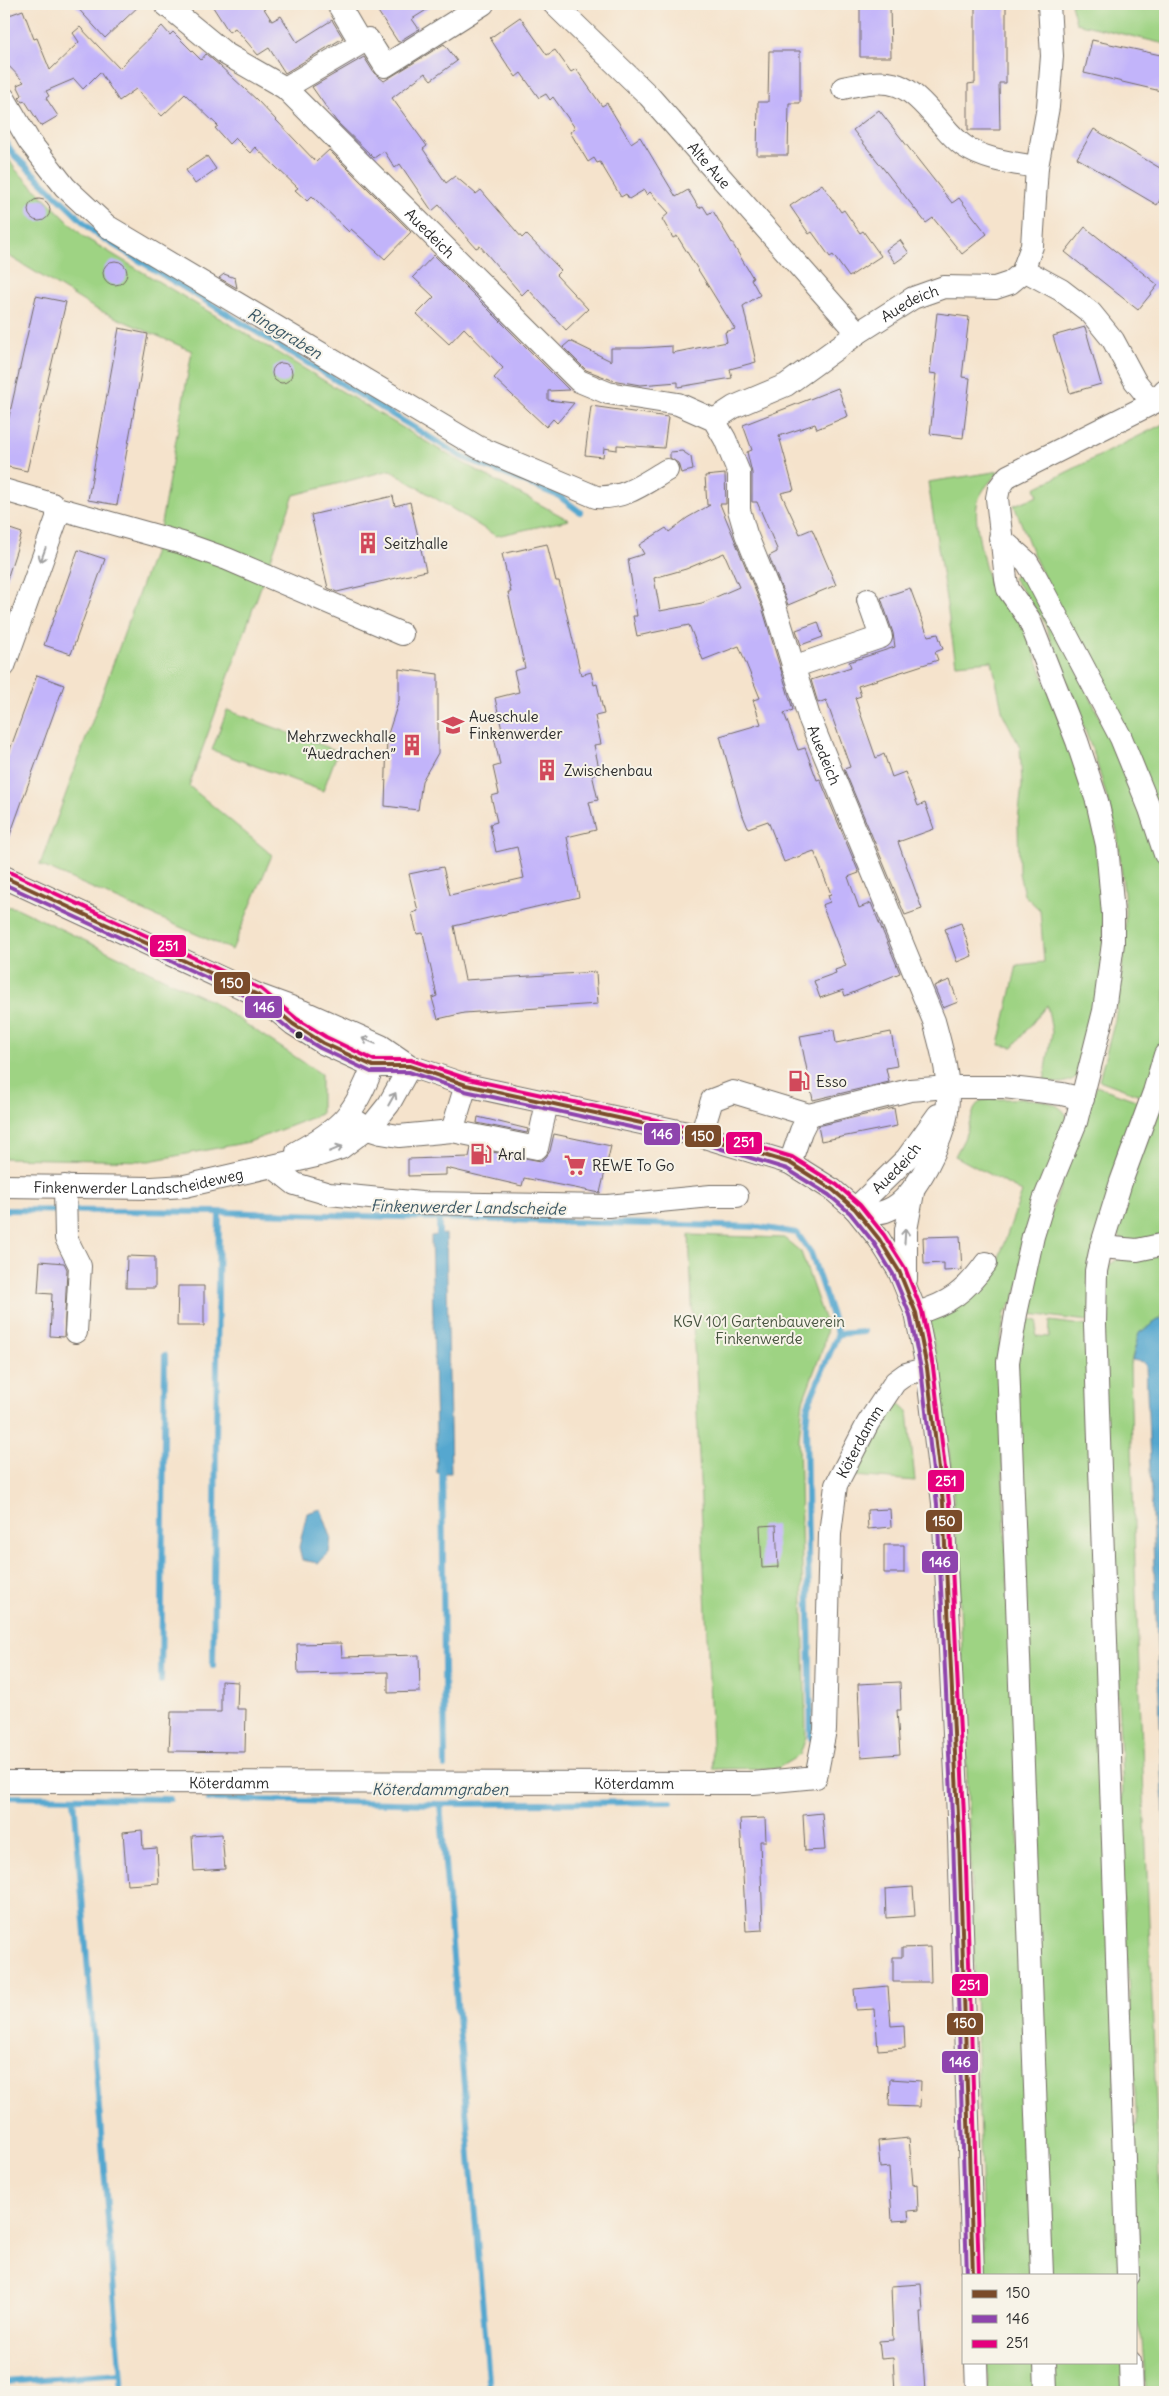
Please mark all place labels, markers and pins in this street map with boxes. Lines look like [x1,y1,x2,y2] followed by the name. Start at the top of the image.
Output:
[355,530,381,556] building icon: Seitzhalle
[384,534,448,553] place label: Seitzhalle
[469,707,563,743] place label: Aueschule Finkenwerder
[440,712,466,738] school or university icon: Aueschule Finkenwerder
[287,727,396,763] place label: Mehrzweckhalle “Auedrachen”
[399,732,425,758] building icon: Mehrzweckhalle “Auedrachen”
[534,757,560,783] building icon: Zwischenbau
[564,761,653,780] place label: Zwischenbau
[294,1030,304,1040] unlabelled marker
[786,1068,812,1094] fuel station icon: Esso
[816,1072,847,1091] place label: Esso
[468,1141,494,1167] fuel station icon: Aral
[498,1145,526,1164] place label: Aral
[562,1152,588,1178] supermarket icon: REWE To Go
[592,1156,675,1175] place label: REWE To Go

